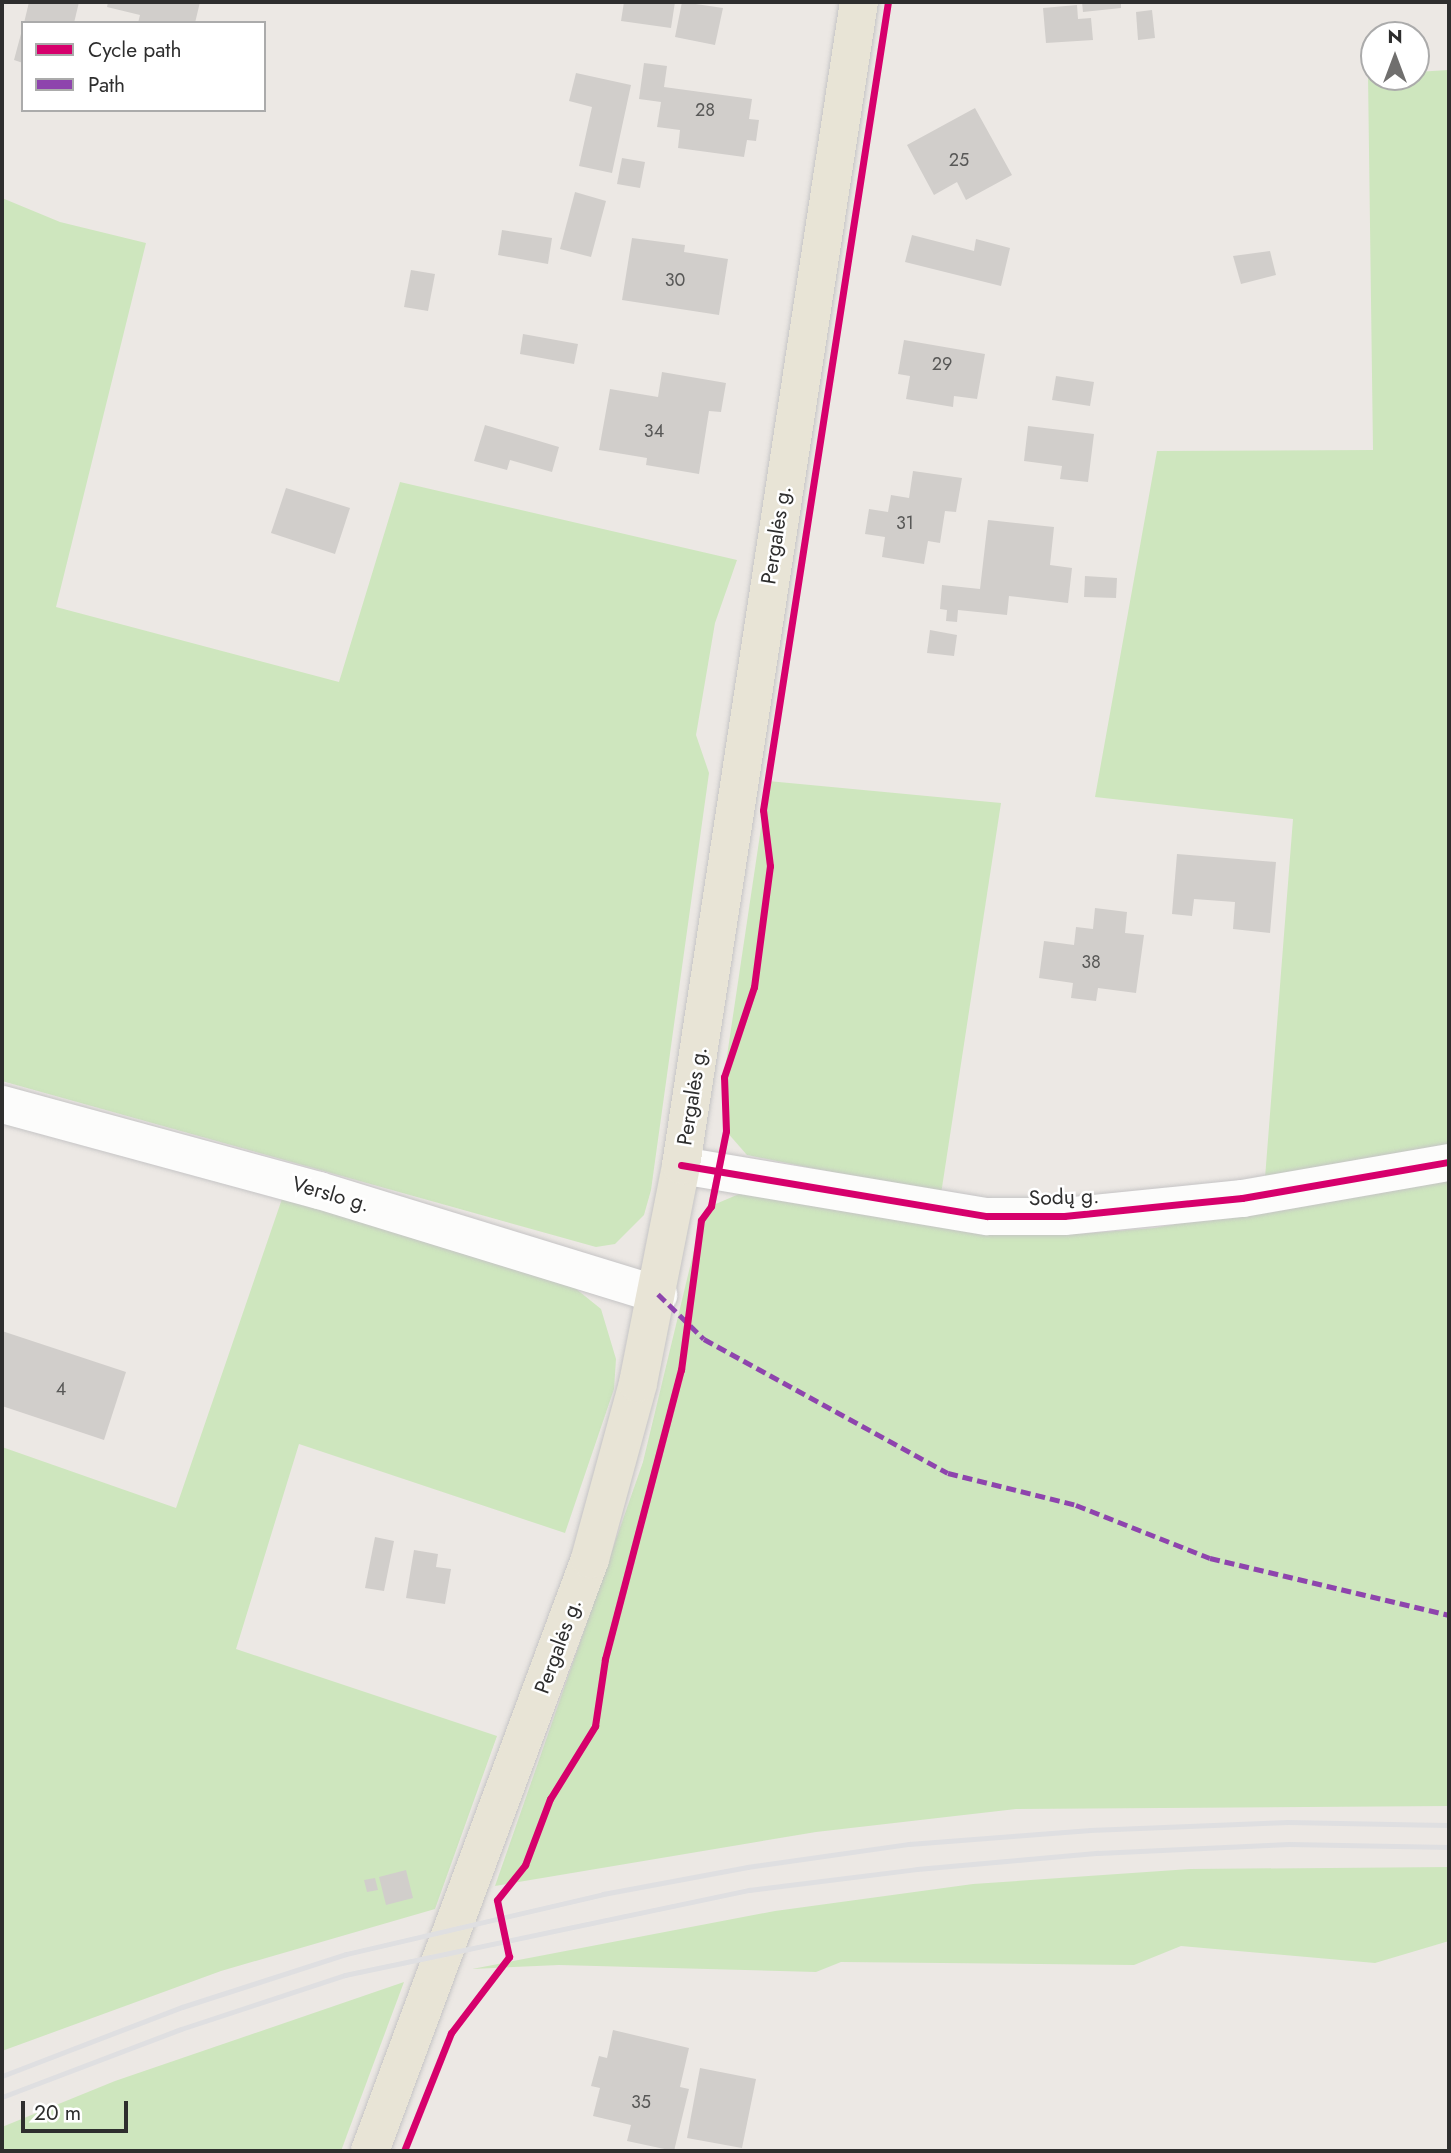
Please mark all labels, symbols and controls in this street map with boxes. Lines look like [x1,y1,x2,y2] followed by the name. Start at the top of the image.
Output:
[21,21,266,112] legend
[1360,21,1430,91] north arrow
[1387,23,1403,50] text: N
[88,35,181,65] text: Cycle path
[88,70,125,100] text: Path
[695,99,715,121] house number: 28
[949,149,969,171] house number: 25
[665,269,685,291] house number: 30
[932,353,952,375] house number: 29
[644,420,664,442] house number: 34
[756,484,796,586] street label: Pergalės g.
[896,512,914,534] house number: 31
[1081,951,1101,973] house number: 38
[672,1045,712,1147] street label: Pergalės g.
[289,1171,373,1217] street label: Verslo g.
[1028,1183,1100,1211] street label: Sodų g.
[56,1378,66,1400] house number: 4
[529,1595,587,1697] street label: Pergalės g.
[24,2086,131,2130] scale bar
[631,2091,651,2113] house number: 35
[34,2098,81,2128] text: 20 m

